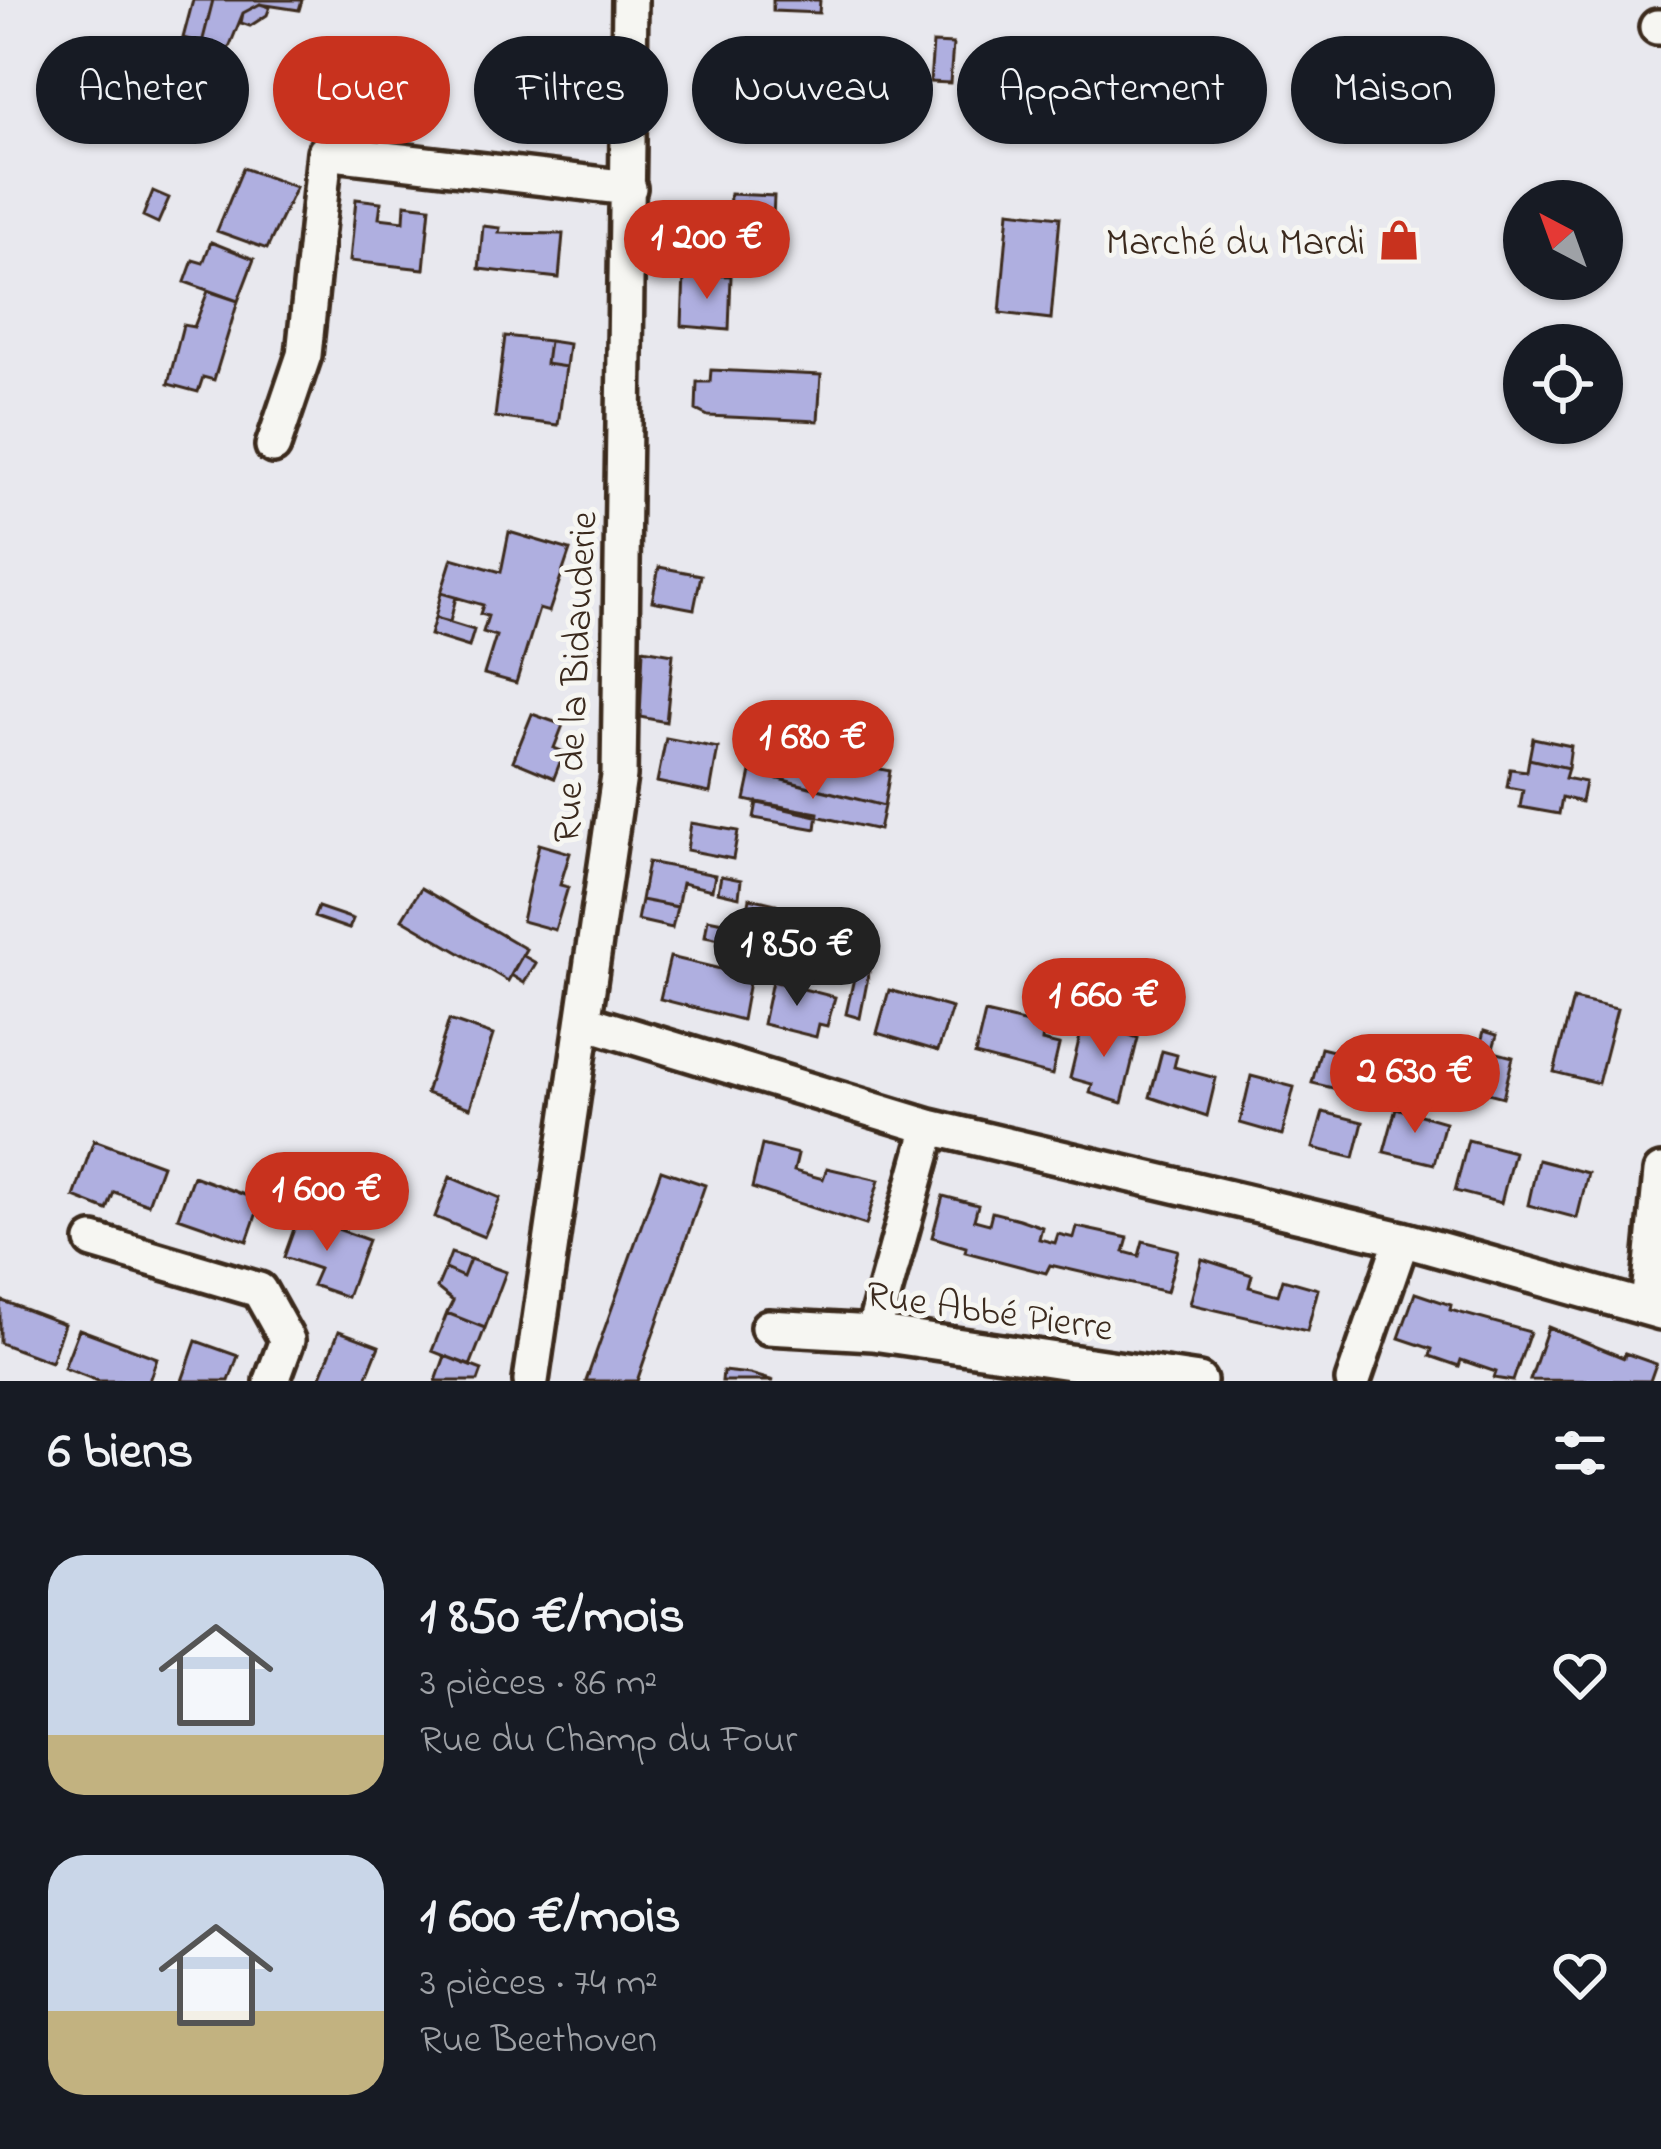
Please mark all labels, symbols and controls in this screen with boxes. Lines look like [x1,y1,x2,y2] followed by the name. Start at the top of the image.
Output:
[36,36,249,144] chip: Acheter
[273,36,450,144] chip: Louer
[474,36,668,144] chip: Filtres
[692,36,933,144] chip: Nouveau
[957,36,1267,144] chip: Appartement
[1291,36,1495,144] chip: Maison
[1503,180,1623,300] north arrow
[1503,180,1623,444] map controls
[596,200,818,302] pin: 1 200 €
[651,210,763,267] text: 1 200 €
[1105,216,1365,273] place label: Marché du Mardi
[1376,217,1422,263] shop icon: Marché du Mardi
[1503,324,1623,444] button: locate
[540,509,615,844] street label: Rue de la Bidauderie
[702,700,924,802] pin: 1 680 €
[759,710,867,767] text: 1 680 €
[686,907,908,1009] pin: 1 850 €
[741,917,853,974] text: 1 850 €
[993,958,1215,1060] pin: 1 660 €
[1049,968,1159,1025] text: 1 660 €
[1304,1034,1526,1136] pin: 2 630 €
[1357,1044,1473,1101] text: 2 630 €
[216,1152,438,1254] pin: 1 600 €
[272,1162,382,1219] text: 1 600 €
[862,1268,1117,1359] street label: Rue Abbé Pierre
[48,1416,193,1491] text: 6 biens
[1547,1420,1613,1486] icon: filters
[420,1581,685,1656] text: 1 850 €/mois
[144,1603,288,1747] icon: home
[1547,1642,1613,1708] icon: heart
[420,1656,657,1713] text: 3 pièces · 86 m²
[420,1713,797,1770] text: Rue du Champ du Four
[420,1881,681,1956] text: 1 600 €/mois
[144,1903,288,2047] icon: home
[1547,1942,1613,2008] icon: heart
[420,1956,658,2013] text: 3 pièces · 74 m²
[420,2013,657,2070] text: Rue Beethoven

